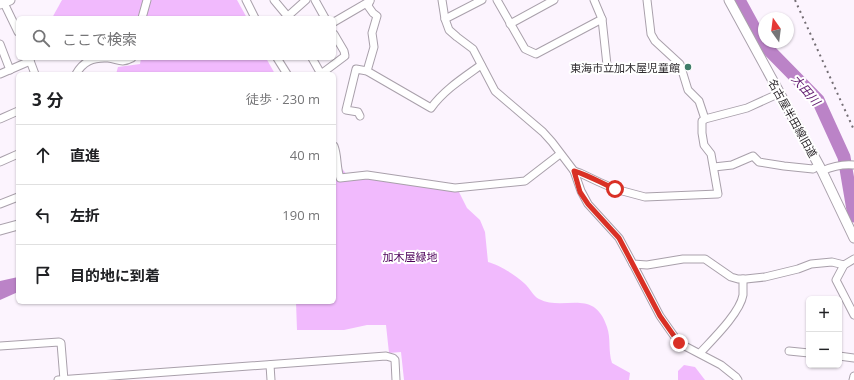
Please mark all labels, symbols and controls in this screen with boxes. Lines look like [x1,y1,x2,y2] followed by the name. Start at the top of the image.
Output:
[758,12,794,48] north arrow
[16,16,336,60] search box
[30,27,52,49] icon: search
[62,29,137,49] text: ここで検索
[570,60,680,75] place label: 東海市立加木屋児童館
[683,62,693,72] marker: 東海市立加木屋児童館
[788,71,826,111] water label: 大田川
[765,76,821,160] street label: 名古屋半田線旧道
[32,88,63,111] text: 3 分
[246,90,320,108] text: 徒歩 · 230 m
[32,144,54,166] icon: ahead
[70,145,100,165] text: 直進
[290,146,320,164] text: 40 m
[606,180,624,198] route start
[32,204,54,226] icon: left
[70,205,100,225] text: 左折
[282,206,320,224] text: 190 m
[383,249,438,264] park label: 加木屋緑地
[32,264,54,286] icon: arrive
[70,265,160,285] text: 目的地に到着
[806,296,842,368] map controls
[806,296,842,332] button: +
[806,332,842,368] button: −
[670,334,688,352] route end

